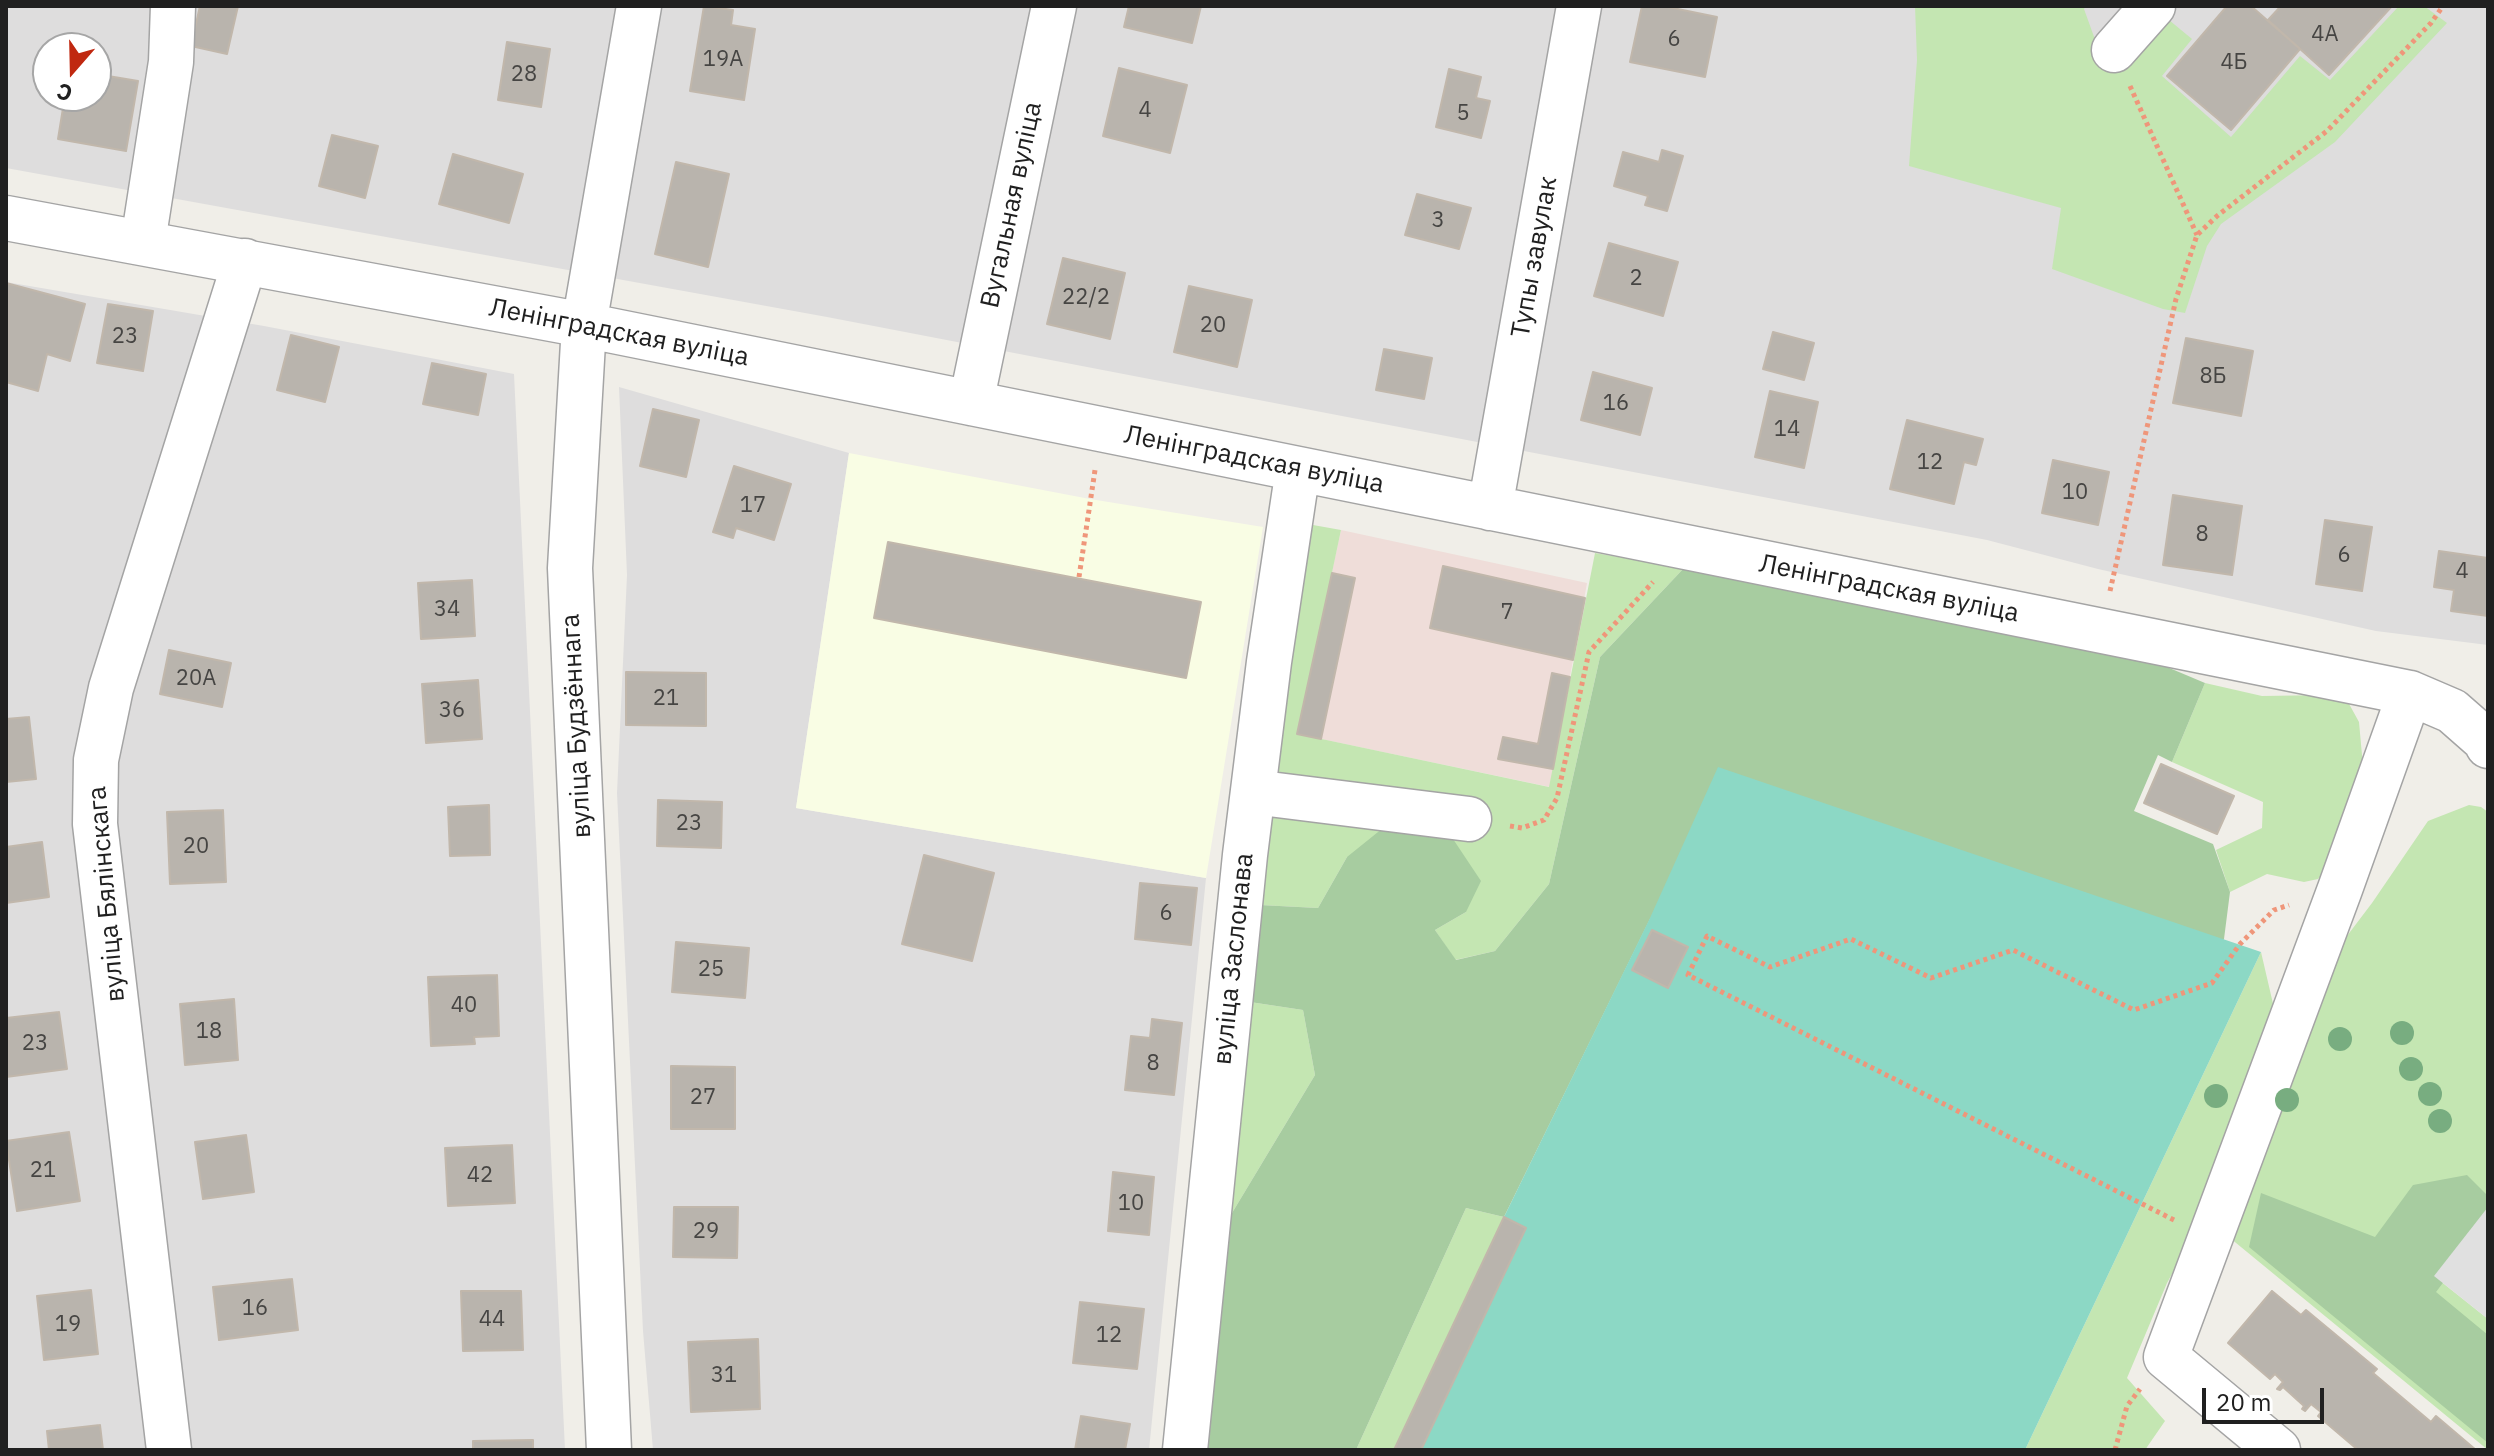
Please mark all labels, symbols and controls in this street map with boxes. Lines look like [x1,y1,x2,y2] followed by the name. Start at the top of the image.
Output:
[2311,22,2339,48] house number: 4А
[1667,27,1681,53] house number: 6
[32,32,112,112] north arrow
[703,47,743,73] house number: 19А
[2220,50,2248,76] house number: 4Б
[511,62,537,88] house number: 28
[53,77,76,109] text: С
[1138,98,1152,124] house number: 4
[975,99,1049,311] street label: Вугальная вуліца
[1456,101,1470,127] house number: 5
[1505,174,1565,340] street label: Тупы завулак
[1431,208,1445,234] house number: 3
[1629,266,1643,292] house number: 2
[1062,285,1110,311] house number: 22/2
[486,292,752,374] street label: Ленінградская вуліца
[1200,313,1226,339] house number: 20
[112,324,138,350] house number: 23
[2199,364,2227,390] house number: 8Б
[1603,391,1629,417] house number: 16
[1774,417,1800,443] house number: 14
[1121,419,1387,501] street label: Ленінградская вуліца
[1917,450,1943,476] house number: 12
[2062,480,2088,506] house number: 10
[740,493,766,519] house number: 17
[2195,522,2209,548] house number: 8
[2337,543,2351,569] house number: 6
[1756,548,2022,630] street label: Ленінградская вуліца
[2455,559,2469,585] house number: 4
[434,597,460,623] house number: 34
[1500,600,1514,626] house number: 7
[556,613,598,839] street label: вуліца Будзённага
[176,666,216,692] house number: 20А
[653,686,679,712] house number: 21
[439,698,465,724] house number: 36
[82,785,132,1003] street label: вуліца Бялінскага
[676,811,702,837] house number: 23
[183,834,209,860] house number: 20
[1207,852,1261,1066] street label: вуліца Заслонава
[1159,901,1173,927] house number: 6
[698,957,724,983] house number: 25
[451,993,477,1019] house number: 40
[196,1019,222,1045] house number: 18
[22,1031,48,1057] house number: 23
[1146,1051,1160,1077] house number: 8
[690,1085,716,1111] house number: 27
[30,1158,56,1184] house number: 21
[467,1163,493,1189] house number: 42
[1118,1191,1144,1217] house number: 10
[693,1219,719,1245] house number: 29
[242,1296,268,1322] house number: 16
[479,1307,505,1333] house number: 44
[55,1312,81,1338] house number: 19
[1096,1323,1122,1349] house number: 12
[711,1363,737,1389] house number: 31
[2206,1372,2328,1422] scale bar
[2216,1386,2271,1418] text: 20 m

